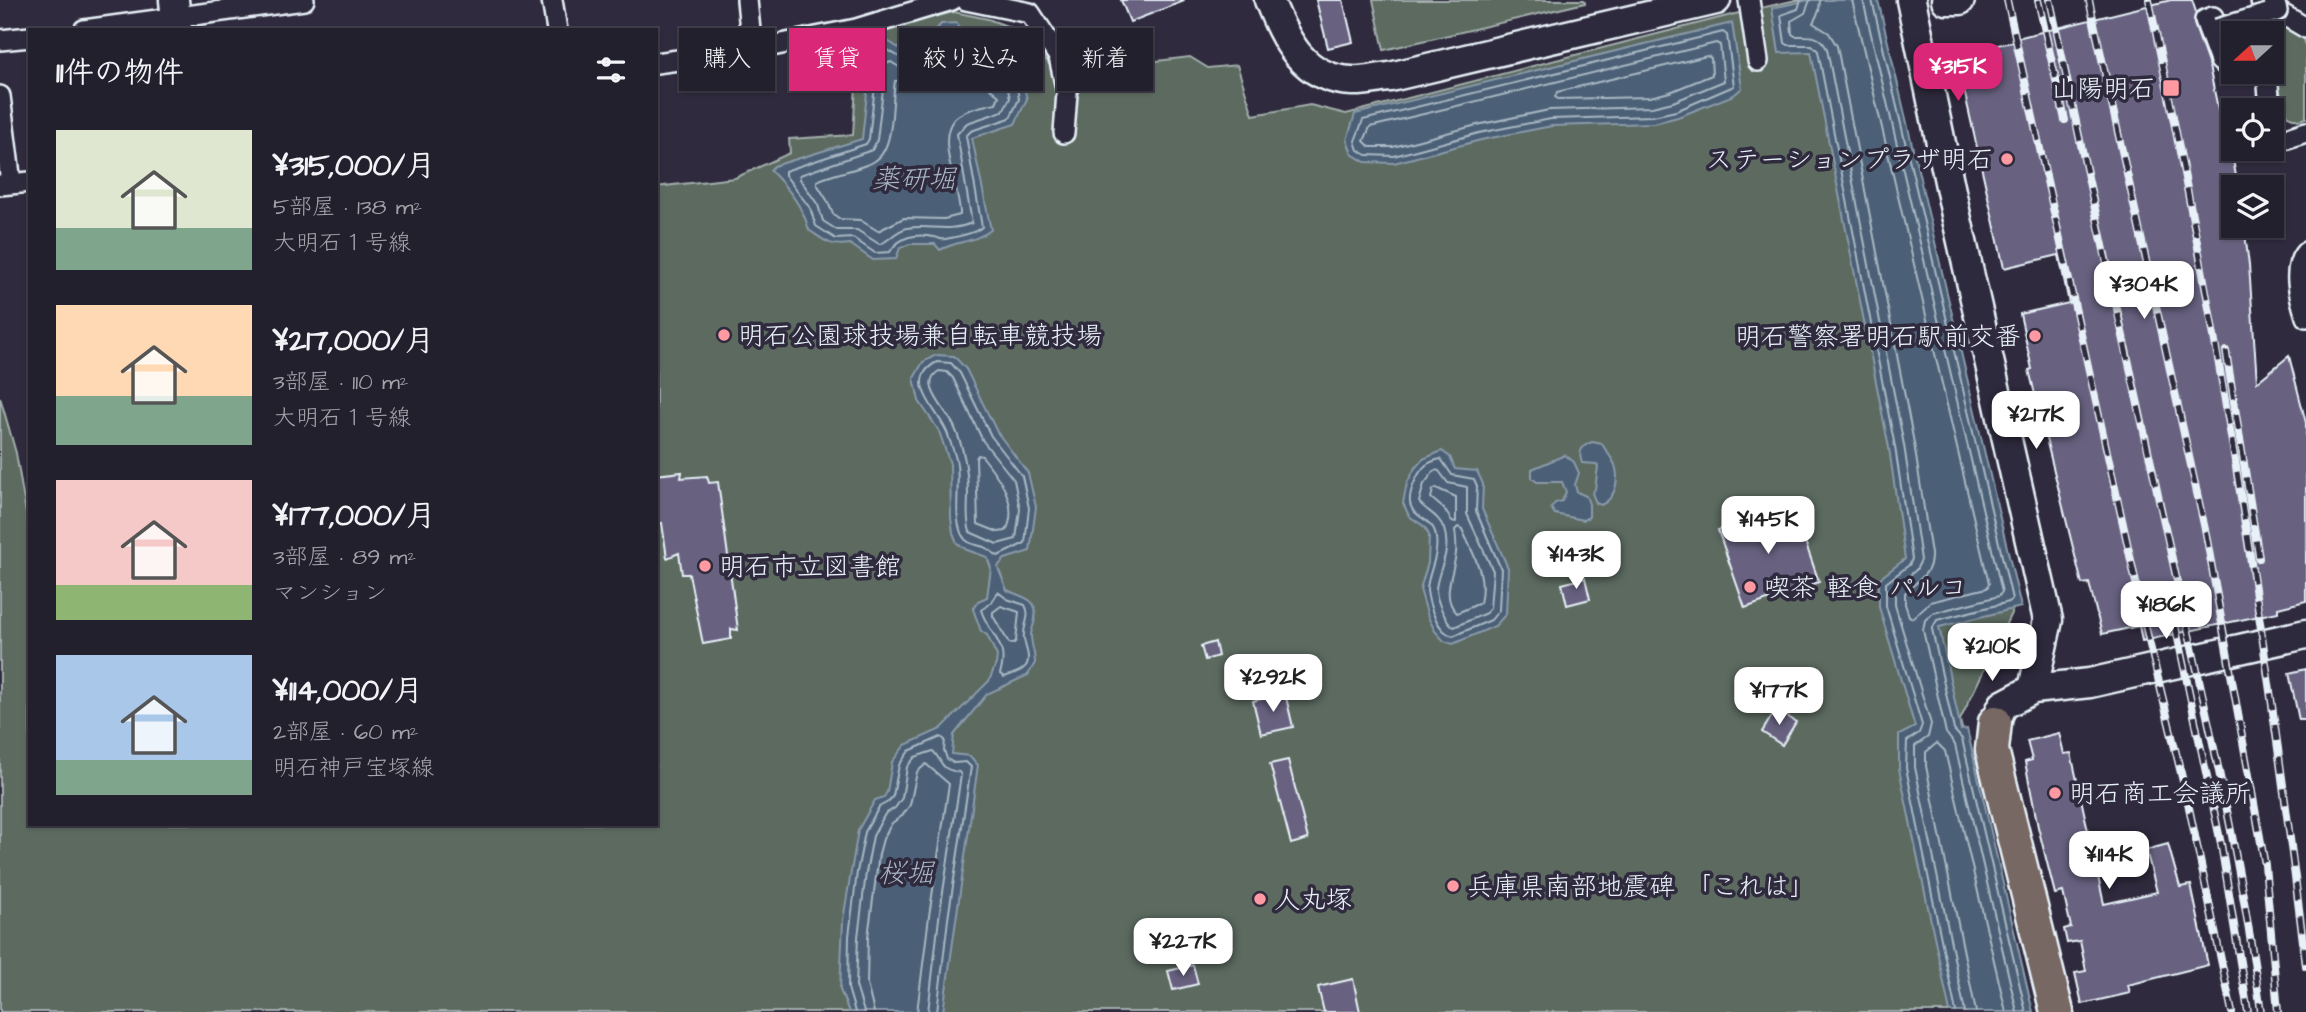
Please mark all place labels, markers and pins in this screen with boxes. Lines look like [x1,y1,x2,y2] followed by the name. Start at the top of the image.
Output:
[1909,43,2007,103] pin: ¥315K
[2051,71,2155,107] place label: 山陽明石
[2161,78,2181,98] marker: 山陽明石
[1706,142,1993,178] place label: ステーションプラザ明石
[1999,151,2015,167] marker: ステーションプラザ明石
[2095,262,2193,321] pin: ¥304K
[738,318,1102,354] place label: 明石公園球技場兼自転車競技場
[1735,319,2021,355] place label: 明石警察署明石駅前交番
[716,327,732,343] marker: 明石公園球技場兼自転車競技場
[2027,328,2043,344] marker: 明石警察署明石駅前交番
[1987,392,2085,451] pin: ¥217K
[1719,496,1817,556] pin: ¥145K
[1527,532,1625,591] pin: ¥143K
[719,549,901,585] place label: 明石市立図書館
[697,558,713,574] marker: 明石市立図書館
[1764,570,1967,606] place label: 喫茶 軽食 パルコ
[1742,579,1758,595] marker: 喫茶 軽食 パルコ
[2117,582,2215,641] pin: ¥186K
[1943,624,2041,683] pin: ¥210K
[1224,654,1322,714] pin: ¥292K
[1730,668,1828,727] pin: ¥177K
[2069,776,2251,812] place label: 明石商工会議所
[2047,785,2063,801] marker: 明石商工会議所
[2060,832,2158,891] pin: ¥114K
[1467,869,1815,905] place label: 兵庫県南部地震碑 「これは」
[1445,878,1461,894] marker: 兵庫県南部地震碑 「これは」
[1274,882,1352,918] place label: 人丸塚
[1252,891,1268,907] marker: 人丸塚
[1134,918,1232,978] pin: ¥227K

